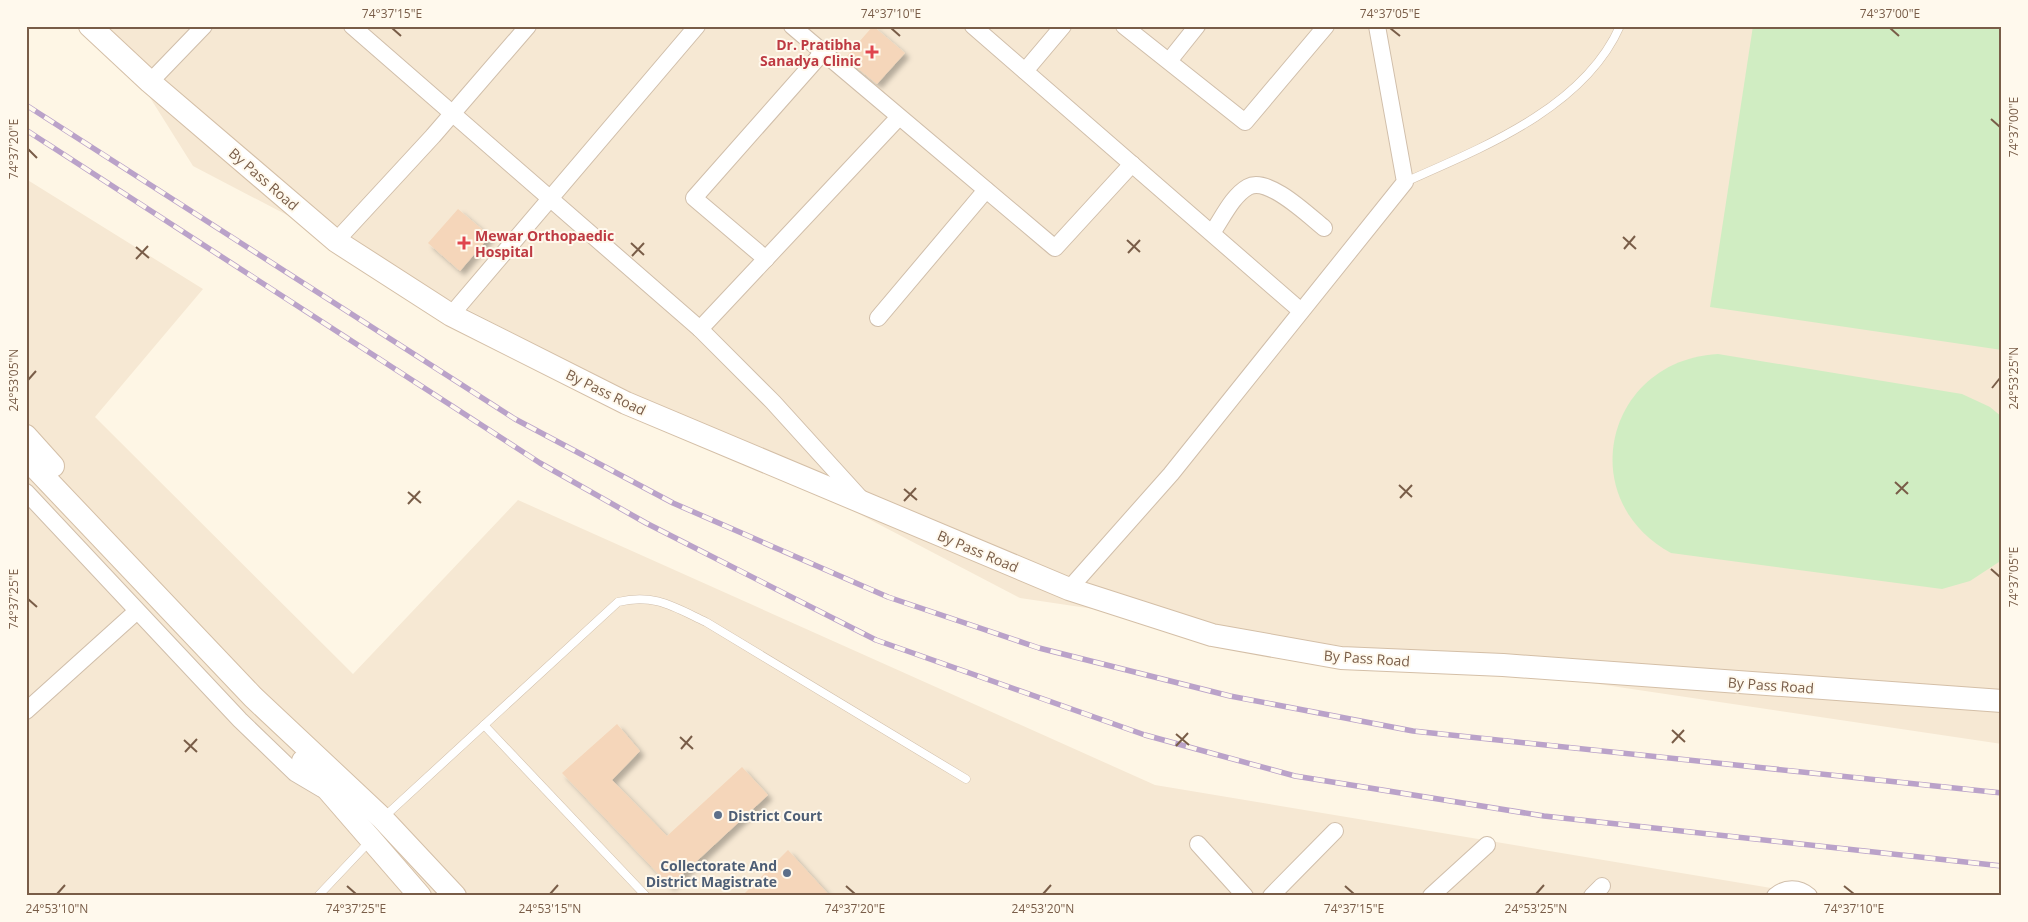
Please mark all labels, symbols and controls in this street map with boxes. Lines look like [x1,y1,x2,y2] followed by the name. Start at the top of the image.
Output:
[362,5,422,22] text: 74°37'15"E
[861,5,921,22] text: 74°37'10"E
[1360,5,1420,22] text: 74°37'05"E
[1860,5,1920,22] text: 74°37'00"E
[760,35,861,70] place label: Dr. Pratibha Sanadya Clinic
[865,45,879,59] marker: Dr. Pratibha Sanadya Clinic
[2005,97,2022,157] text: 74°37'00"E
[5,119,22,179] text: 74°37'20"E
[225,144,303,214] street label: By Pass Road
[475,226,614,261] place label: Mewar Orthopaedic Hospital
[457,236,471,250] marker: Mewar Orthopaedic Hospital
[2005,347,2022,409] text: 24°53'25"N
[5,349,22,411] text: 24°53'05"N
[563,365,649,419] street label: By Pass Road
[935,525,1021,577] street label: By Pass Road
[2005,547,2022,607] text: 74°37'05"E
[5,569,22,629] text: 74°37'25"E
[1323,646,1411,670] street label: By Pass Road
[1727,673,1815,697] street label: By Pass Road
[728,806,822,825] place label: District Court
[712,809,724,821] marker: District Court
[646,856,777,891] place label: Collectorate And District Magistrate
[781,867,793,879] marker: Collectorate And District Magistrate
[26,900,88,917] text: 24°53'10"N
[326,900,386,917] text: 74°37'25"E
[519,900,581,917] text: 24°53'15"N
[825,900,885,917] text: 74°37'20"E
[1012,900,1074,917] text: 24°53'20"N
[1324,900,1384,917] text: 74°37'15"E
[1505,900,1567,917] text: 24°53'25"N
[1824,900,1884,917] text: 74°37'10"E

